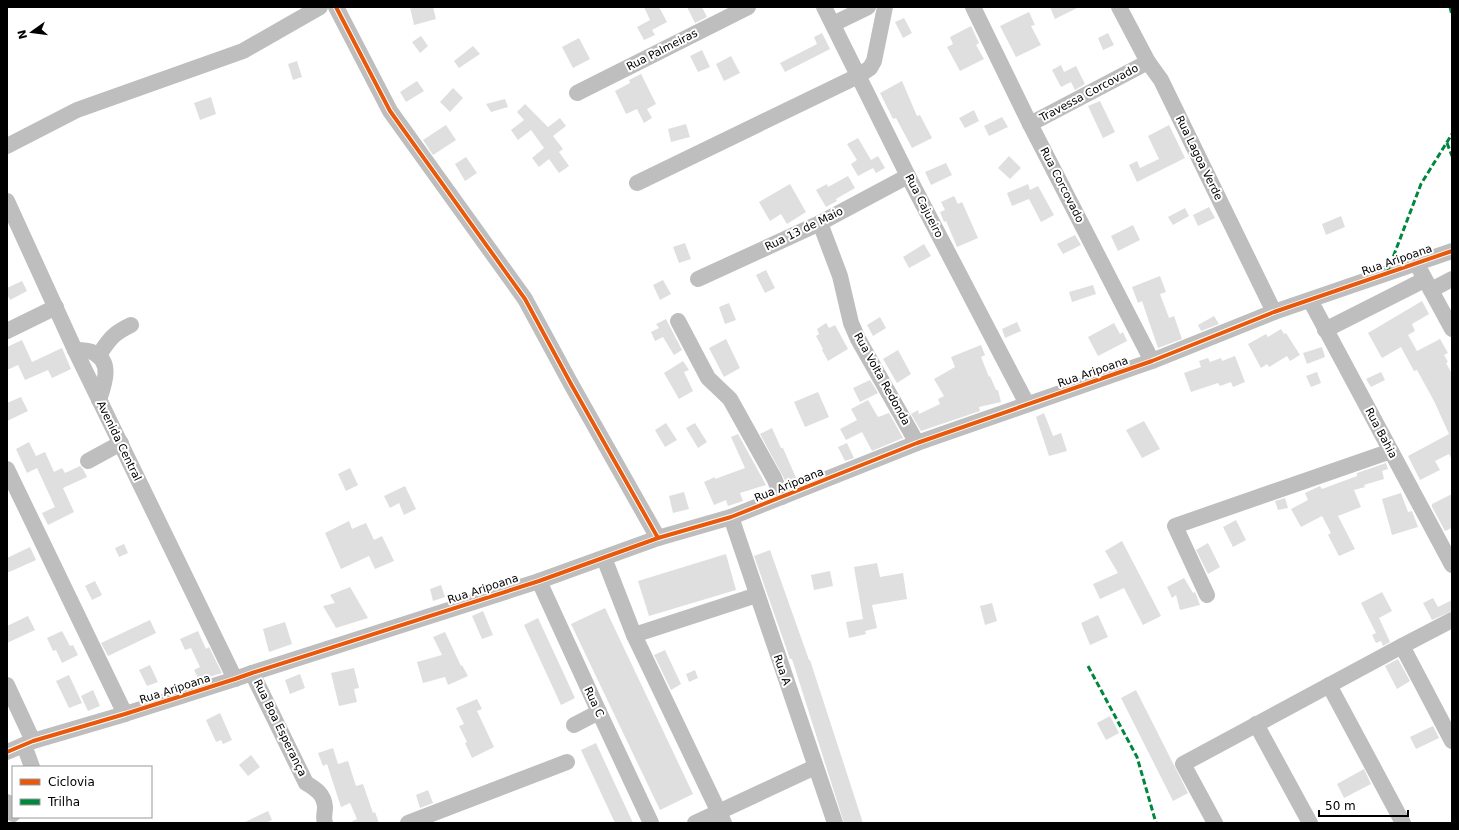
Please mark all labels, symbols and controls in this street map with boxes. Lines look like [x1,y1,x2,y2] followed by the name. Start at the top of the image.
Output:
[12,12,52,52] north arrow
[624,26,700,73] street label: Rua Palmeiras
[15,28,30,40] text: N
[1037,61,1141,125] street label: Travessa Corcovado
[1173,113,1225,203] street label: Rua Lagoa Verde
[1037,145,1087,225] street label: Rua Corcovado
[902,172,946,240] street label: Rua Cajueiro
[763,204,845,254] street label: Rua 13 de Maio
[1360,242,1434,278] street label: Rua Aripoana
[851,330,913,428] street label: Rua Volta Redonda
[1056,354,1130,390] street label: Rua Aripoana
[94,399,144,483] street label: Avenida Central
[1362,405,1400,461] street label: Rua Bahia
[752,465,826,505] street label: Rua Aripoana
[446,571,520,607] street label: Rua Aripoana
[771,653,793,688] street label: Rua A
[138,671,212,707] street label: Rua Aripoana
[251,677,309,779] street label: Rua Boa Esperança
[581,685,607,720] street label: Rua C
[12,766,152,818] legend
[48,775,95,789] text: Ciclovia
[1319,792,1408,818] scale bar
[47,795,80,809] text: Trilha
[1325,799,1356,813] text: 50 m

